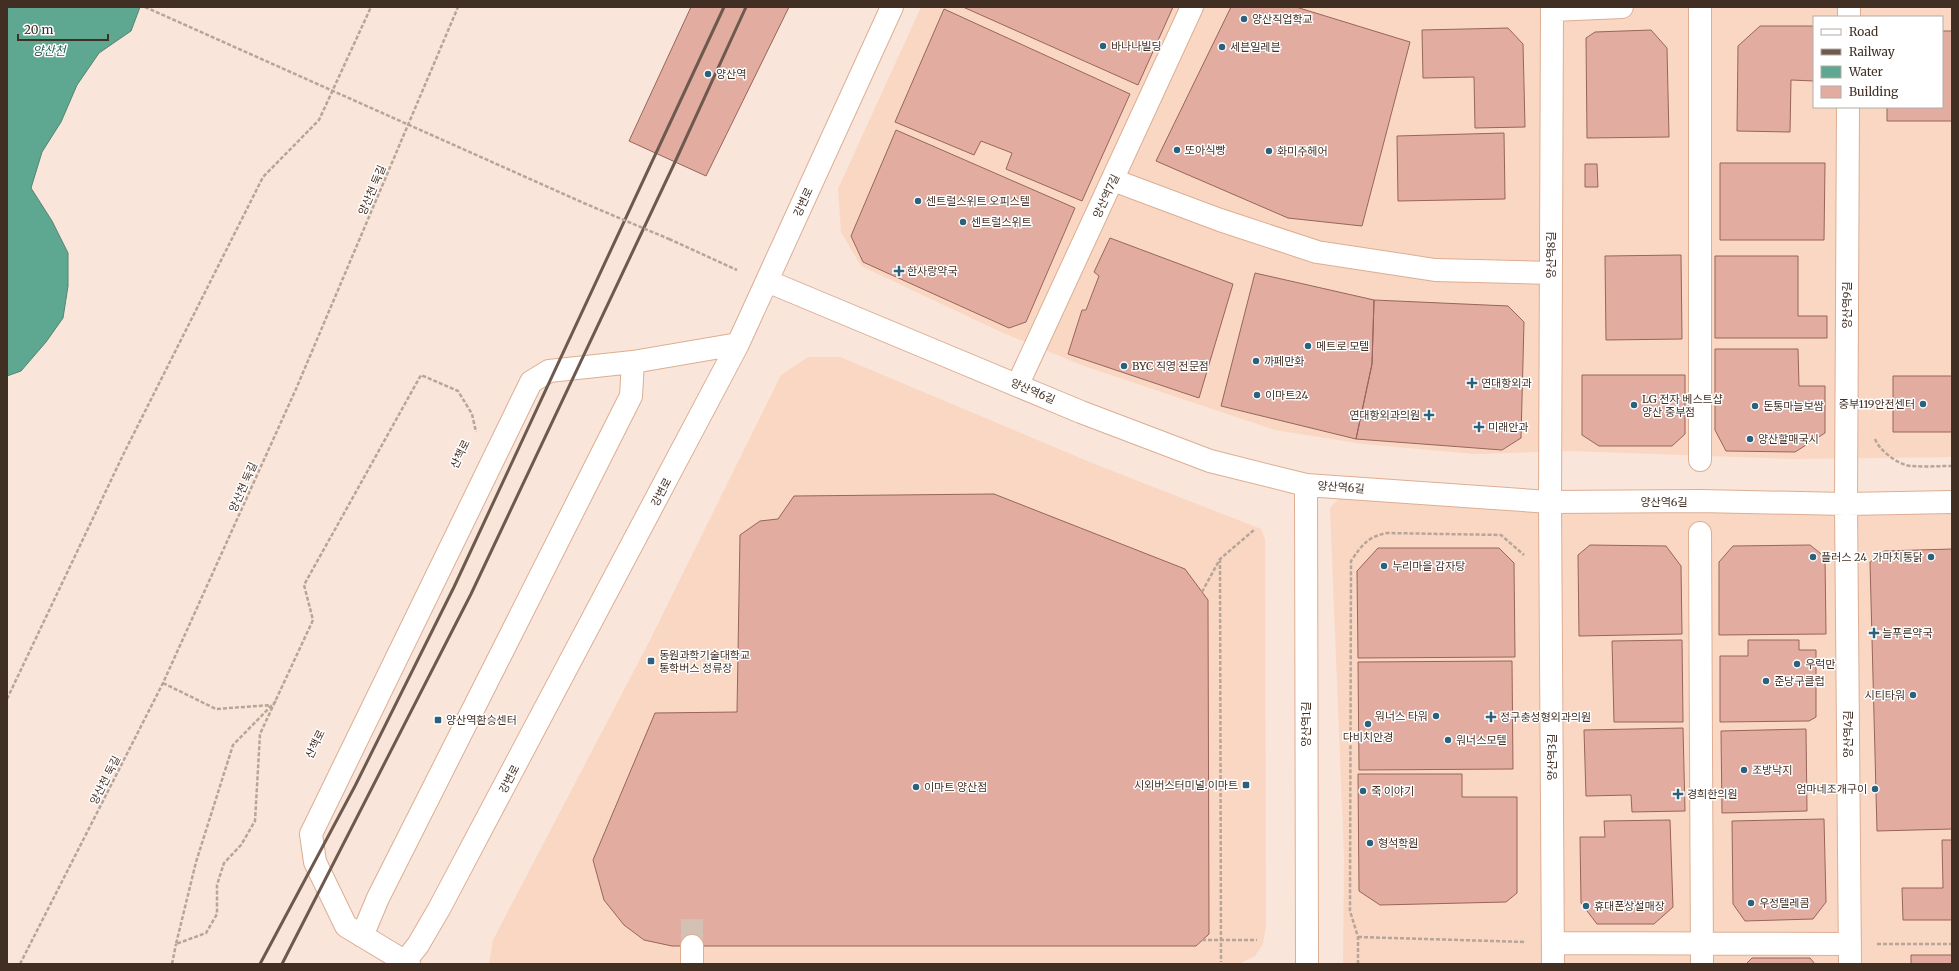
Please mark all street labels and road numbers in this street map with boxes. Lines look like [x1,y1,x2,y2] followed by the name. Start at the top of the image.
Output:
[355,163,389,217] street label: 양산천 둑길
[1090,172,1122,220] street label: 양산역7길
[790,185,816,219] street label: 강변로
[1544,231,1558,279] street label: 양산역8길
[1840,281,1854,329] street label: 양산역9길
[1009,375,1057,407] street label: 양산역6길
[447,437,473,471] street label: 산책로
[226,460,260,514] street label: 양산천 둑길
[648,475,674,509] street label: 강변로
[1317,478,1365,496] street label: 양산역6길
[1640,495,1688,509] street label: 양산역6길
[1299,701,1313,747] street label: 양산역1길
[1841,710,1855,758] street label: 양산역4길
[302,727,328,761] street label: 산책로
[1545,734,1559,780] street label: 양산역3길
[87,753,123,807] street label: 양산천 둑길
[496,762,522,796] street label: 강변로

